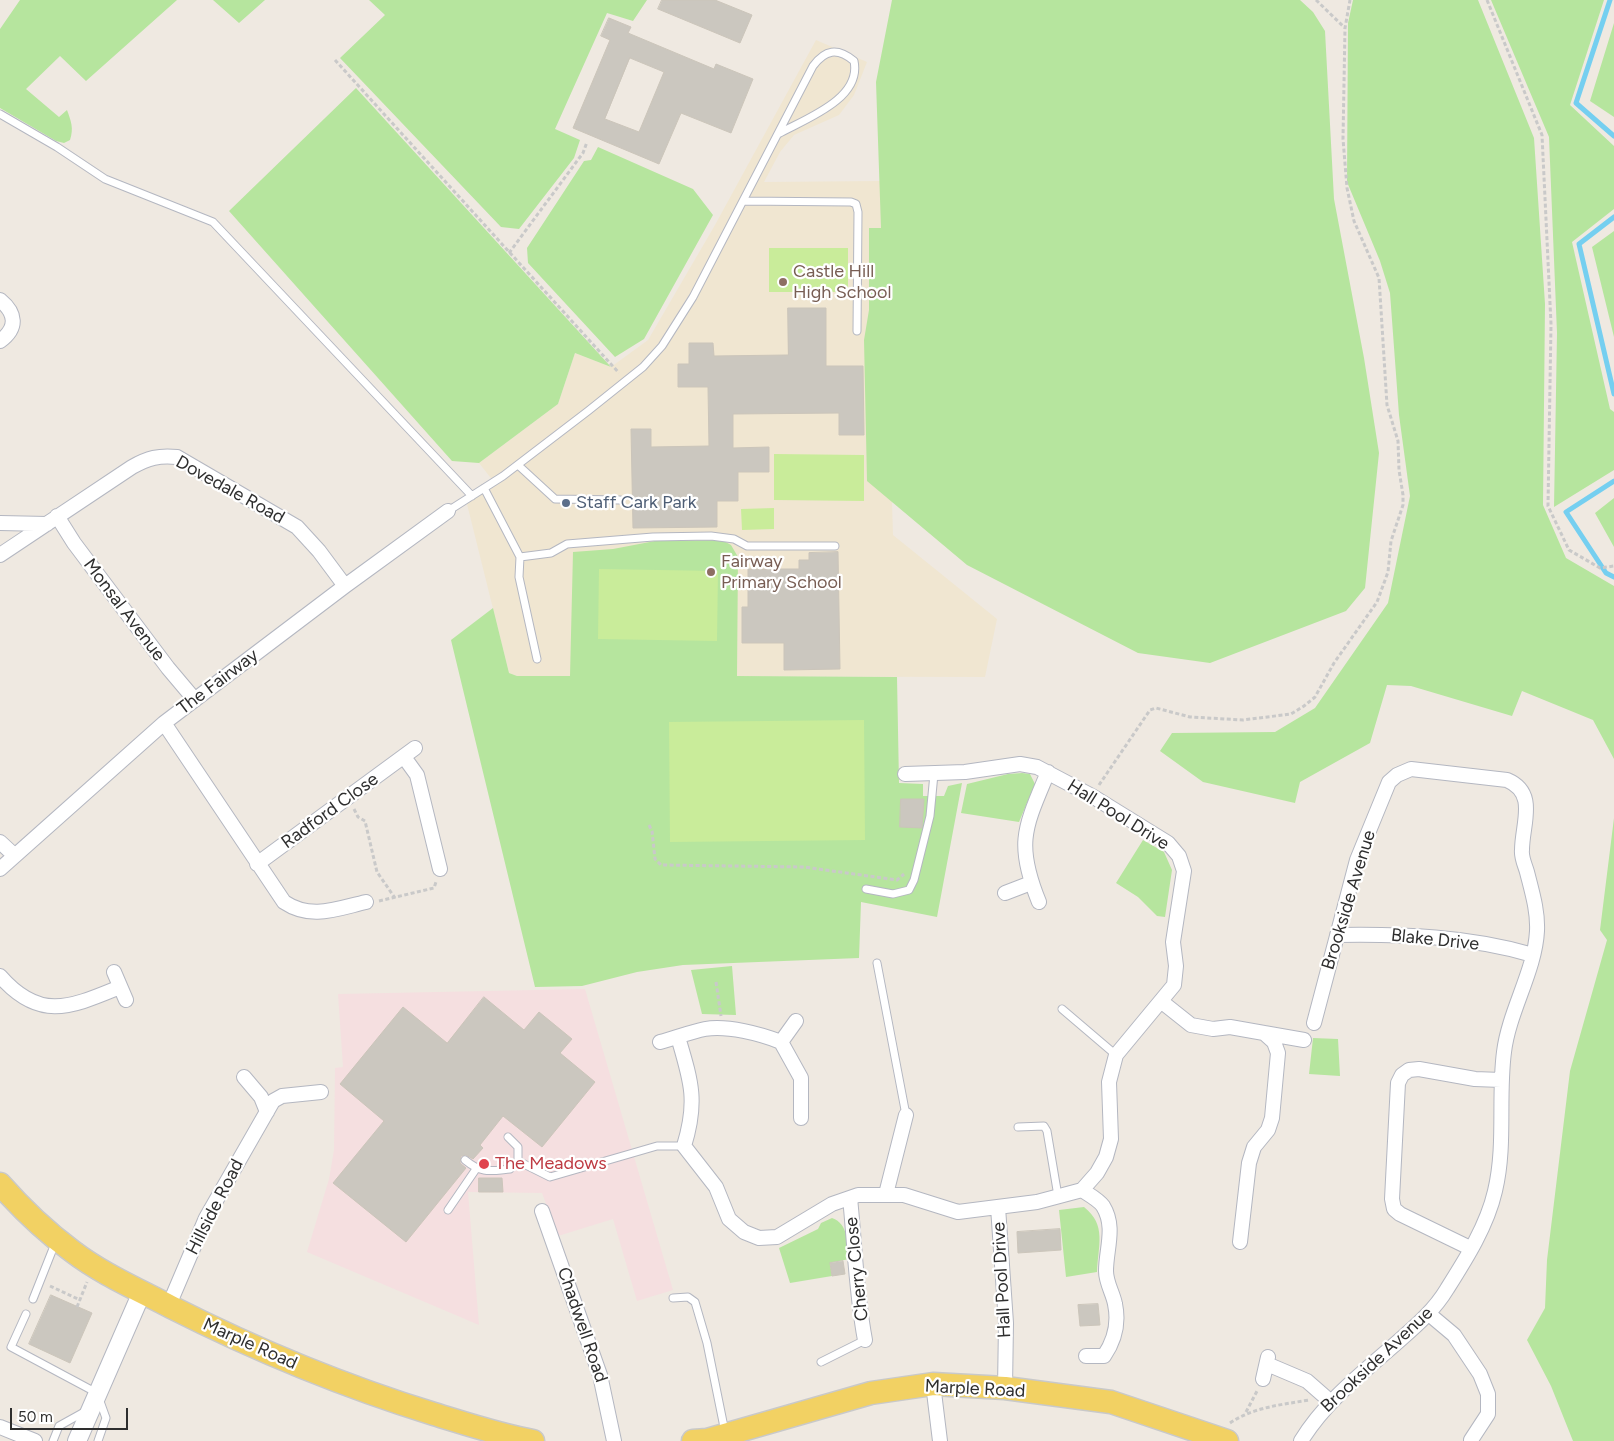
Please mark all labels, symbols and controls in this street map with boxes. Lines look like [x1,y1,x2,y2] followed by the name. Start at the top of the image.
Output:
[793,261,891,304] place label: Castle Hill High School
[777,276,789,288] marker: Castle Hill High School
[172,451,288,529] street label: Dovedale Road
[576,492,696,514] place label: Staff Cark Park
[560,497,572,509] marker: Staff Cark Park
[721,551,842,594] place label: Fairway Primary School
[78,555,170,665] street label: Monsal Avenue
[705,566,717,578] marker: Fairway Primary School
[173,645,263,719] street label: The Fairway
[277,769,383,853] street label: Radford Close
[1063,775,1173,855] street label: Hall Pool Drive
[1317,828,1381,972] street label: Brookside Avenue
[1390,925,1480,955] street label: Blake Drive
[495,1153,607,1175] place label: The Meadows
[182,1156,248,1258] street label: Hillside Road
[477,1157,491,1171] marker: The Meadows
[841,1216,873,1322] street label: Cherry Close
[988,1221,1016,1339] street label: Hall Pool Drive
[552,1265,612,1385] street label: Chadwell Road
[1317,1303,1437,1417] street label: Brookside Avenue
[200,1314,300,1374] street label: Marple Road
[924,1376,1026,1402] street label: Marple Road
[12,1398,130,1430] scale bar
[18,1408,53,1426] text: 50 m

